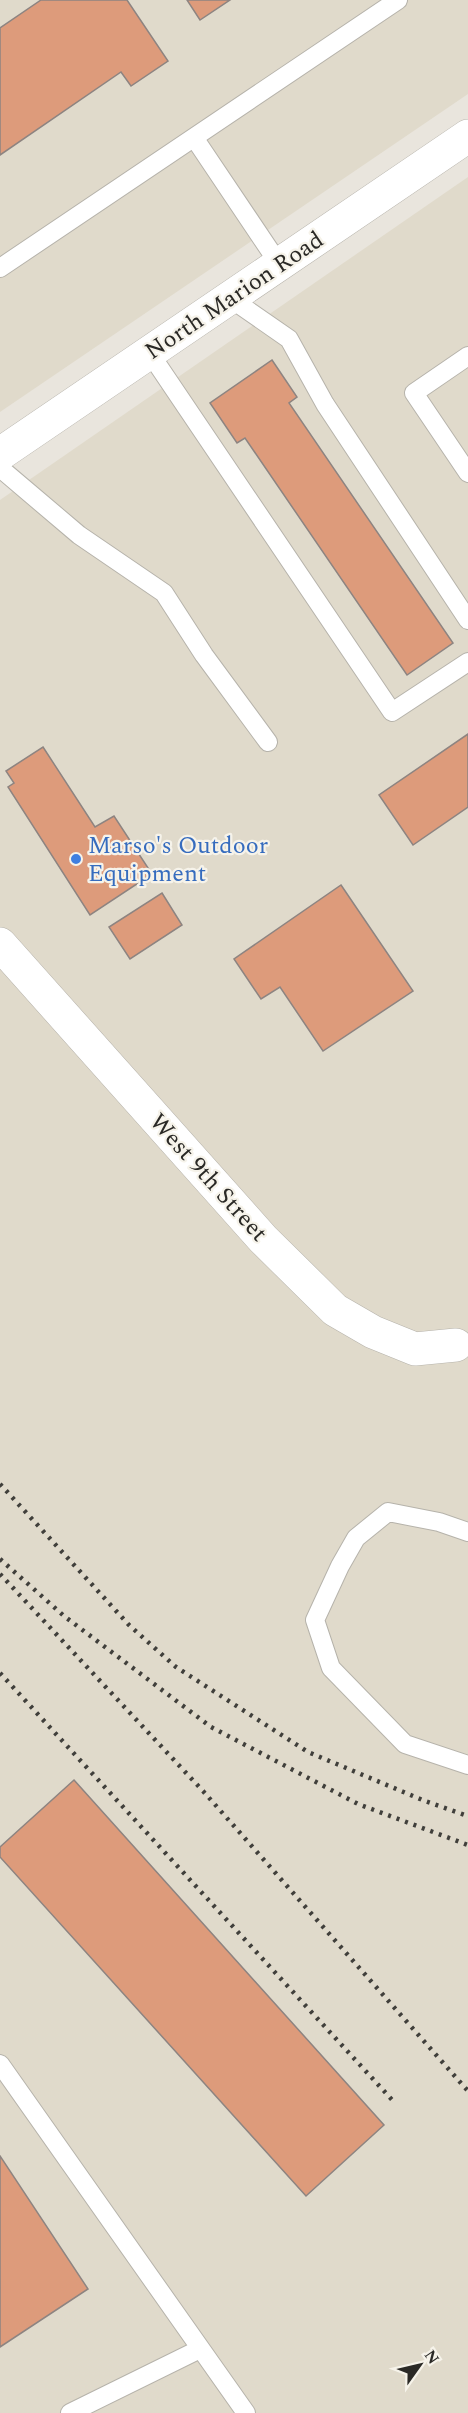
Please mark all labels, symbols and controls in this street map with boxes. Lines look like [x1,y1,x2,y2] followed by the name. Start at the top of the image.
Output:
[138,222,331,369] street label: North Marion Road
[88,828,268,892] place label: Marso's Outdoor Equipment
[69,852,83,866] marker: Marso's Outdoor Equipment
[140,1105,276,1250] street label: West 9th Street
[390,2335,450,2395] north arrow
[418,2345,445,2369] text: N

